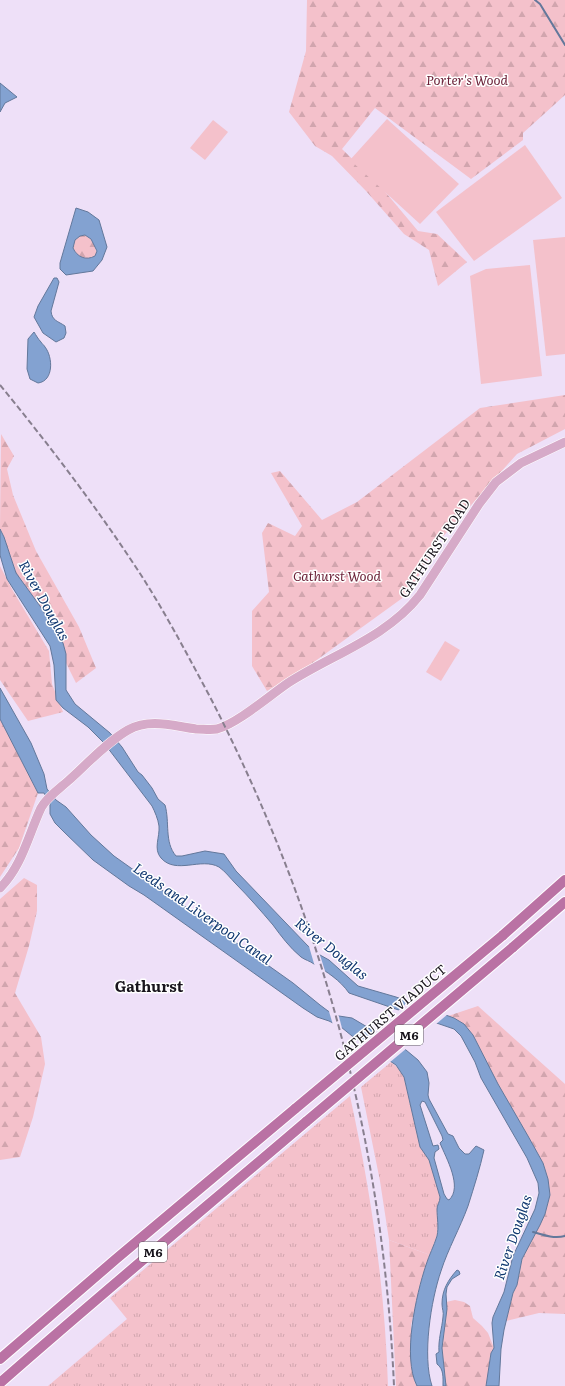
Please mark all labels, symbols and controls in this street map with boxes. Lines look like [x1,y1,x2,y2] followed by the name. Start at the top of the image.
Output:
[426,70,508,89] park label: Porter's Wood
[394,495,474,601] street label: GATHURST ROAD
[15,556,75,644] water label: River Douglas
[293,566,382,585] park label: Gathurst Wood
[130,857,276,969] water label: Leeds and Liverpool Canal
[291,912,373,984] water label: River Douglas
[330,959,451,1065] street label: GATHURST VIADUCT
[115,974,184,997] district label: Gathurst
[395,1025,423,1045] road number: M6
[488,1192,536,1282] water label: River Douglas
[139,1242,167,1262] road number: M6

